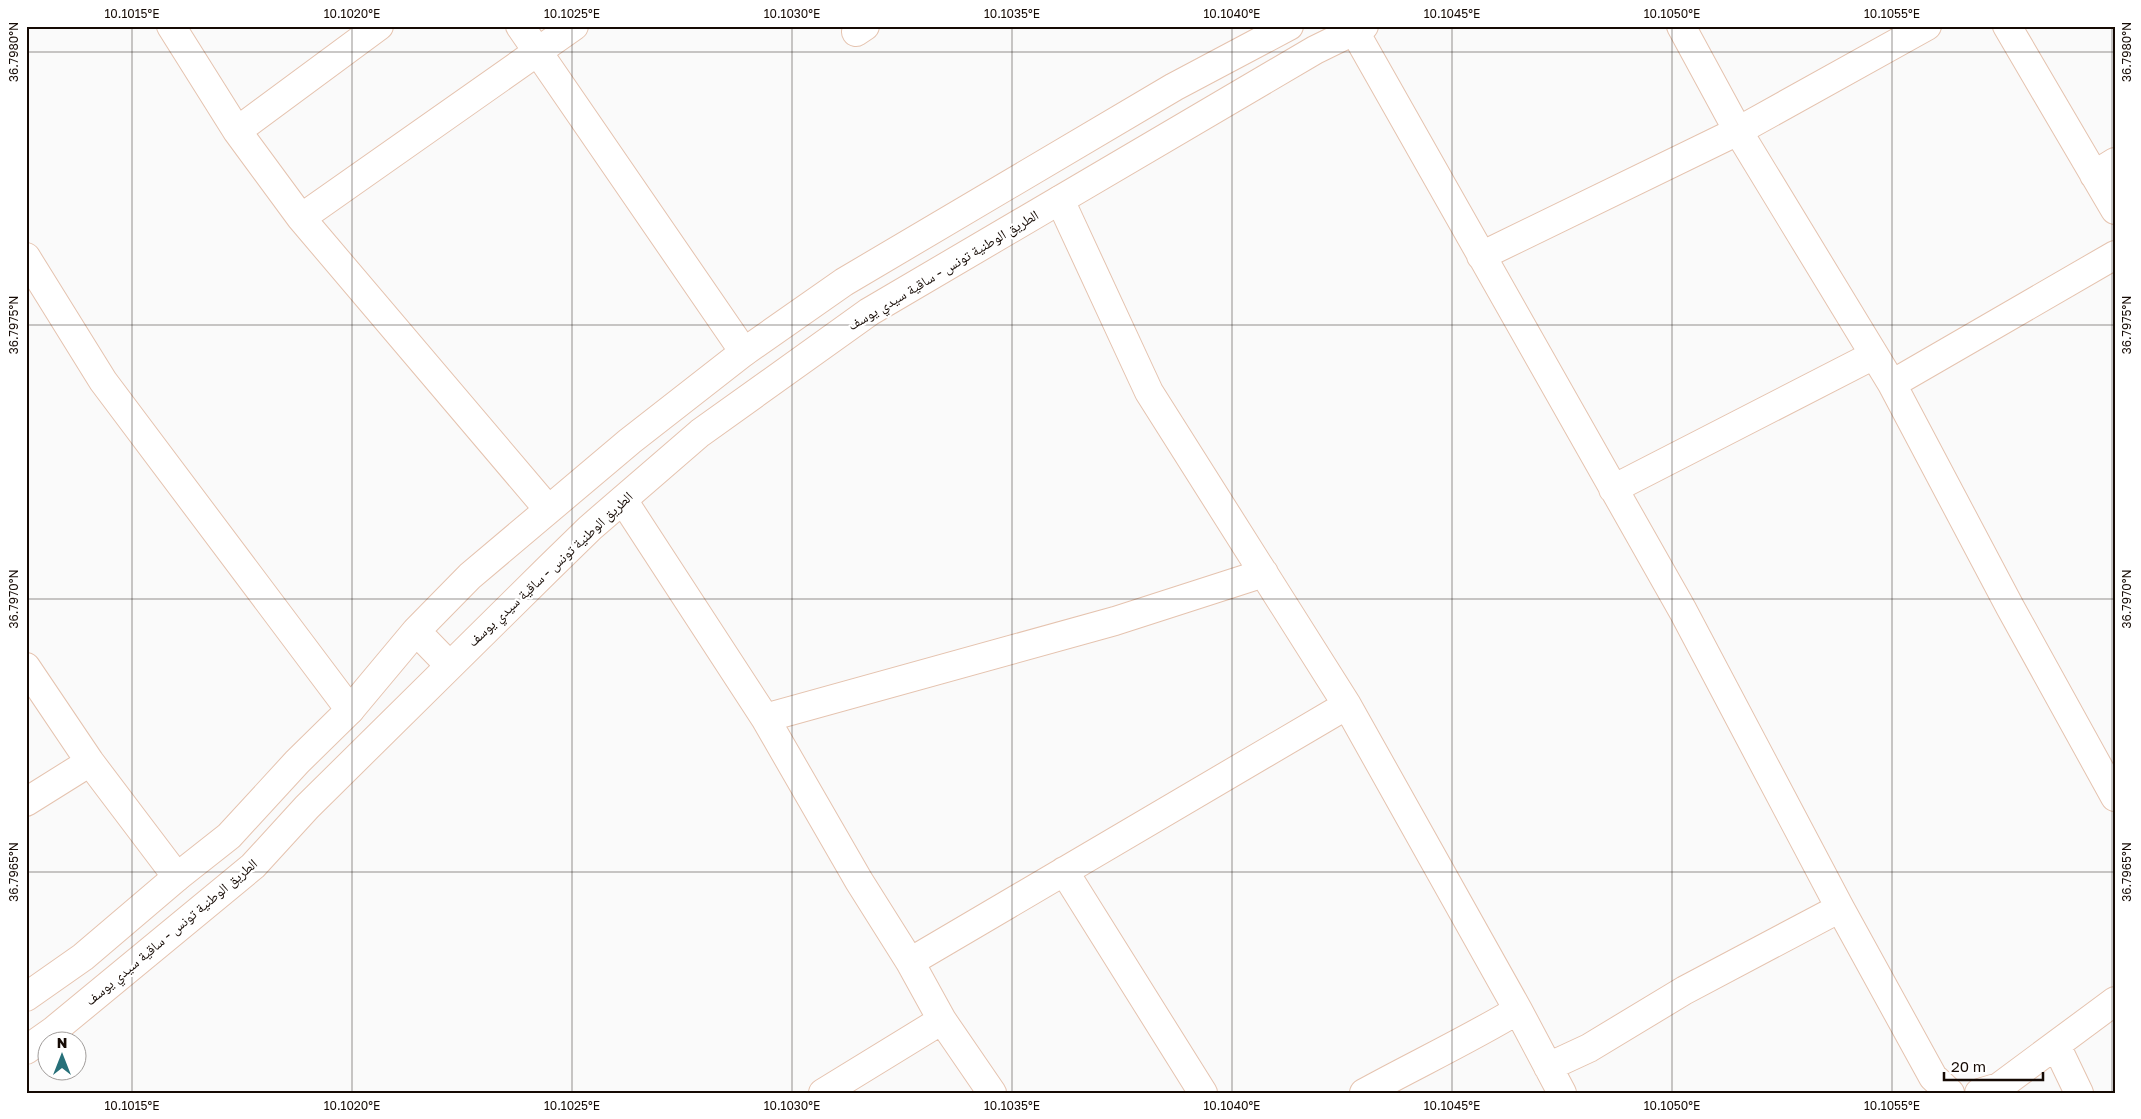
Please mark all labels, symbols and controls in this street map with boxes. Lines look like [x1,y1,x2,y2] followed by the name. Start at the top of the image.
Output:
[105,6,159,21] text: 10.1015°E
[324,6,380,21] text: 10.1020°E
[544,6,600,21] text: 10.1025°E
[764,6,820,21] text: 10.1030°E
[984,6,1040,21] text: 10.1035°E
[1204,6,1260,21] text: 10.1040°E
[1424,6,1480,21] text: 10.1045°E
[1644,6,1700,21] text: 10.1050°E
[1864,6,1920,21] text: 10.1055°E
[6,22,21,82] text: 36.7980°N
[2119,22,2134,82] text: 36.7980°N
[844,206,1043,336] street label: الطريق الوطنية تونس - ساقية سيدي يوسف
[6,296,21,354] text: 36.7975°N
[2119,296,2134,354] text: 36.7975°N
[464,488,638,652] street label: الطريق الوطنية تونس - ساقية سيدي يوسف
[6,569,21,629] text: 36.7970°N
[2119,569,2134,629] text: 36.7970°N
[6,842,21,902] text: 36.7965°N
[2119,842,2134,902] text: 36.7965°N
[81,855,262,1011] street label: الطريق الوطنية تونس - ساقية سيدي يوسف
[38,1032,88,1082] north arrow
[57,1034,67,1051] text: N
[1944,1049,2042,1081] scale bar
[1951,1057,1986,1075] text: 20 m
[105,1098,159,1113] text: 10.1015°E
[324,1098,380,1113] text: 10.1020°E
[544,1098,600,1113] text: 10.1025°E
[764,1098,820,1113] text: 10.1030°E
[984,1098,1040,1113] text: 10.1035°E
[1204,1098,1260,1113] text: 10.1040°E
[1424,1098,1480,1113] text: 10.1045°E
[1644,1098,1700,1113] text: 10.1050°E
[1864,1098,1920,1113] text: 10.1055°E

